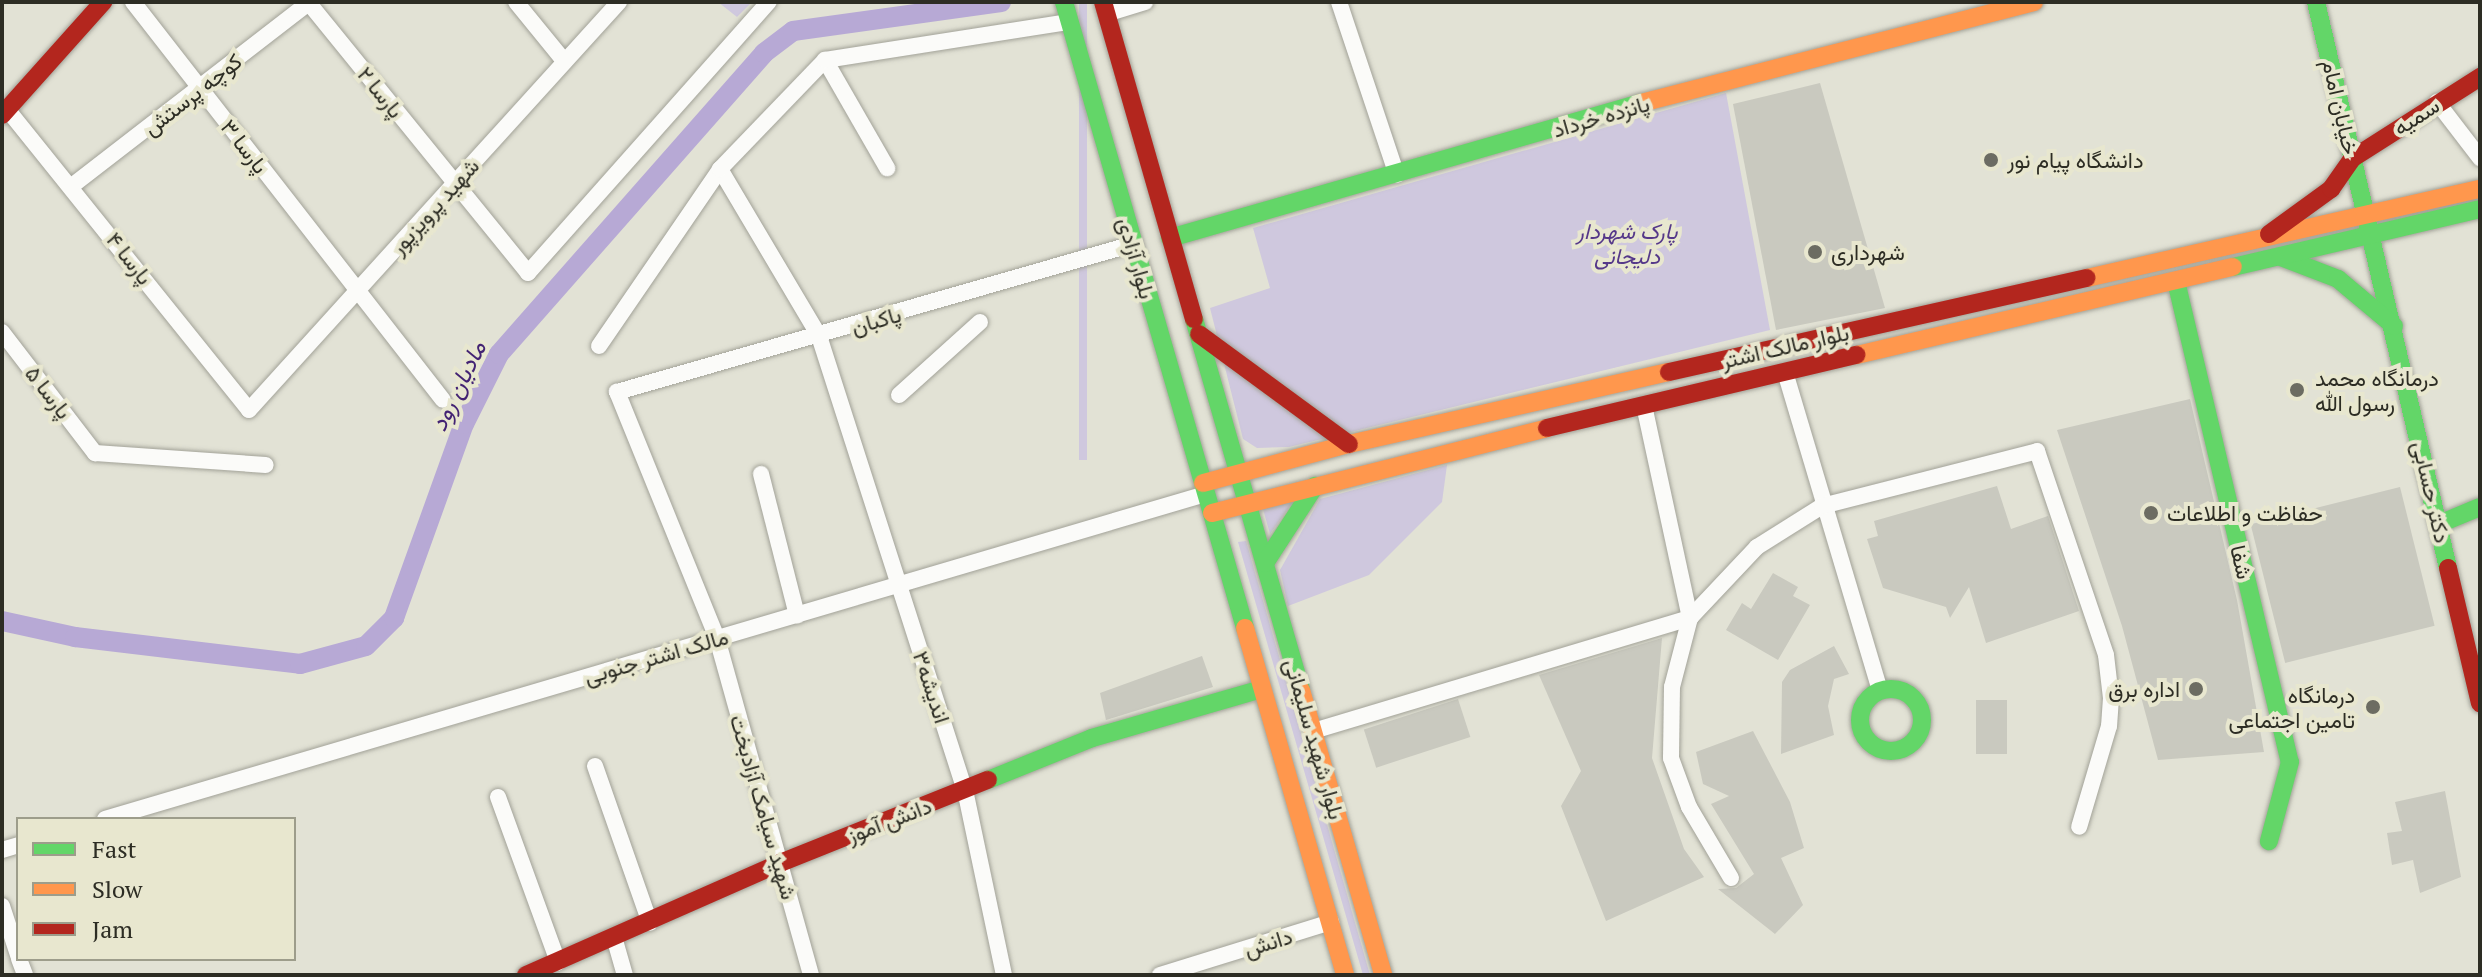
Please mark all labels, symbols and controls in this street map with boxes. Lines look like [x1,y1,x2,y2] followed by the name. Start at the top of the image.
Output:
[137,47,247,141] street label: کوچه پرستش
[2317,57,2365,157] street label: خیابان امام
[352,61,410,123] street label: پارسا ۲
[1550,90,1652,142] street label: پانزده خرداد
[2388,91,2444,141] street label: سمیه
[216,114,274,178] street label: پارسا ۳
[2007,147,2143,173] place label: دانشگاه پیام نور
[1982,151,2000,169] marker: دانشگاه پیام نور
[384,152,484,260] street label: شهید پرویزپور
[1113,214,1161,302] street label: بلوار آزادی
[1577,217,1677,268] park label: پارک شهردار دلیجانی
[101,226,159,290] street label: پارسا ۴
[1831,239,1905,265] place label: شهرداری
[1806,243,1824,261] marker: شهرداری
[848,300,904,340] street label: پاکبان
[1719,319,1851,373] street label: بلوار مالک اشتر
[424,336,492,436] water label: مادیان رود
[20,360,78,424] street label: پارسا ۵
[2315,364,2439,416] place label: درمانگاه محمد رسول الله
[2286,379,2308,401] marker: درمانگاه محمد رسول الله
[2407,439,2457,545] street label: دکتر حسابی
[2167,500,2323,526] place label: حفاظت و اطلاعات
[2142,504,2160,522] marker: حفاظت و اطلاعات
[2225,542,2259,582] street label: شفا
[581,623,731,689] street label: مالک اشتر جنوبی
[908,648,956,726] street label: اندیشه۳
[1279,656,1351,822] street label: بلوار شهید سلیمانی
[2108,676,2180,702] place label: اداره برق
[2187,680,2205,698] marker: اداره برق
[2228,681,2355,732] place label: درمانگاه تامین اجتماعی
[2362,696,2384,718] marker: درمانگاه تامین اجتماعی
[725,712,803,902] street label: شهید سیامک آزادبخت
[843,792,935,848] street label: دانش آموز
[16,817,296,961] legend
[92,833,136,865] text: Fast
[92,873,143,905] text: Slow
[92,913,133,945] text: Jam
[1241,922,1295,962] street label: دانش

